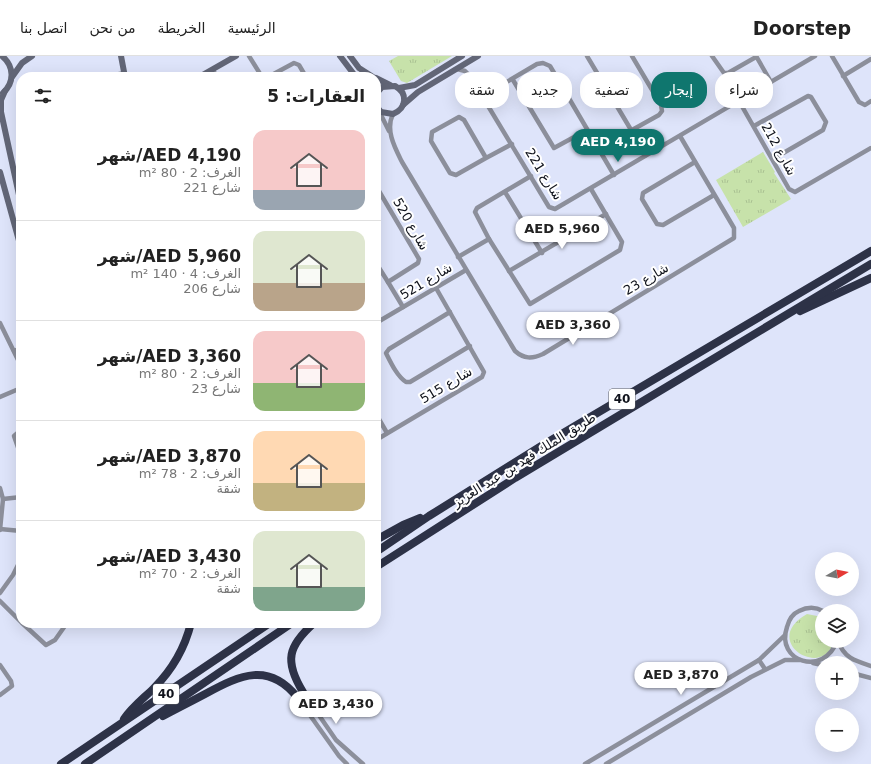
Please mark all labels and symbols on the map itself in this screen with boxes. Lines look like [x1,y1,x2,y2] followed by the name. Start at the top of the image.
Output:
[758,120,800,178] street label: شارع 212
[572,129,664,163] pin: AED 4,190
[521,145,566,203] street label: شارع 221
[389,195,432,253] street label: شارع 520
[516,216,608,250] pin: AED 5,960
[397,260,455,303] street label: شارع 521
[621,260,672,299] street label: شارع 23
[527,312,619,346] pin: AED 3,360
[417,364,475,407] street label: شارع 515
[609,389,635,409] road number: 40
[449,410,599,512] street label: طريق الملك فهد بن عبد العزيز
[815,552,859,596] north arrow
[635,662,727,696] pin: AED 3,870
[153,684,179,704] road number: 40
[290,691,382,725] pin: AED 3,430

